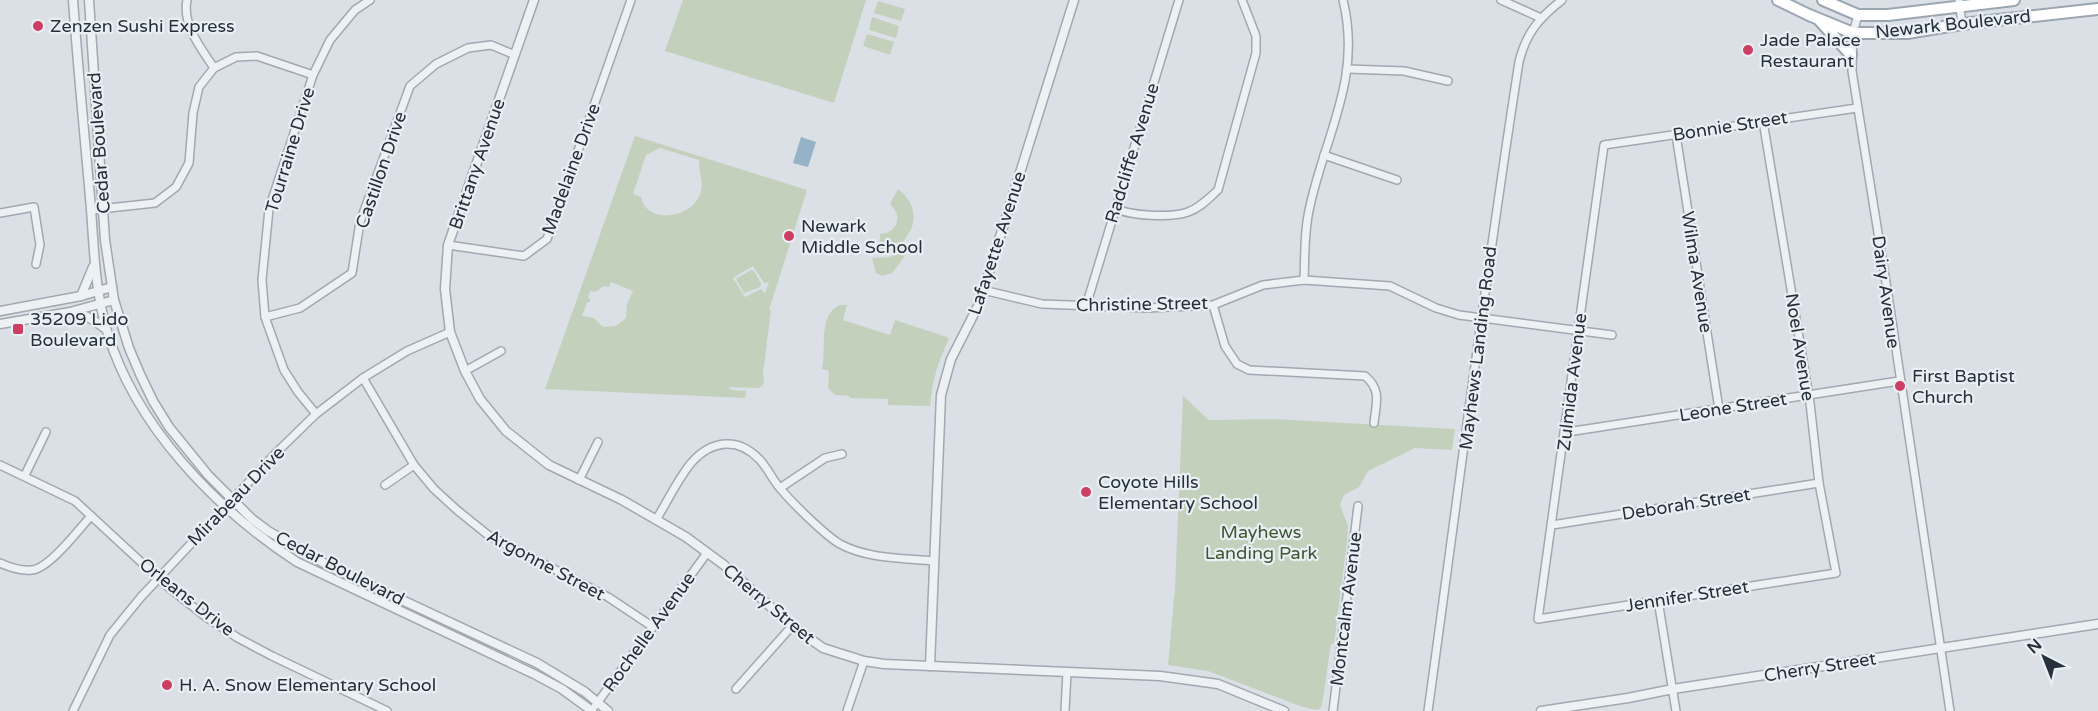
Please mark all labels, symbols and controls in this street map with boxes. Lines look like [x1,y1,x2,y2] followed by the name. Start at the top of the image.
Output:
[1874,5,2032,43] street label: Newark Boulevard
[50,15,235,37] place label: Zenzen Sushi Express
[31,19,45,33] marker: Zenzen Sushi Express
[1760,29,1861,72] place label: Jade Palace Restaurant
[1741,43,1755,57] marker: Jade Palace Restaurant
[83,71,115,215] street label: Cedar Boulevard
[1100,80,1164,226] street label: Radcliffe Avenue
[260,84,320,216] street label: Tourraine Drive
[444,96,510,232] street label: Brittany Avenue
[537,100,605,238] street label: Madelaine Drive
[1671,106,1789,146] street label: Bonnie Street
[351,109,411,231] street label: Castillon Drive
[963,169,1031,317] street label: Lafayette Avenue
[1677,210,1717,334] street label: Wilma Avenue
[801,215,923,258] place label: Newark Middle School
[782,229,796,243] marker: Newark Middle School
[1867,234,1905,350] street label: Dairy Avenue
[1455,245,1501,451] street label: Mayhews Landing Road
[1781,291,1819,403] street label: Noel Avenue
[1076,292,1208,316] street label: Christine Street
[30,308,128,351] place label: 35209 Lido Boulevard
[1553,312,1591,452] street label: Zulmida Avenue
[11,322,25,336] marker: 35209 Lido Boulevard
[1912,365,2015,408] place label: First Baptist Church
[1893,379,1907,393] marker: First Baptist Church
[1678,388,1789,426] street label: Leone Street
[183,442,289,550] street label: Mirabeau Drive
[1098,471,1258,514] place label: Coyote Hills Elementary School
[1620,483,1752,525] street label: Deborah Street
[1079,485,1093,499] marker: Coyote Hills Elementary School
[1205,521,1318,564] park label: Mayhews Landing Park
[483,525,609,605] street label: Argonne Street
[272,526,408,610] street label: Cedar Boulevard
[1326,531,1366,687] street label: Montcalm Avenue
[135,553,239,641] street label: Orleans Drive
[719,559,820,649] street label: Cherry Street
[598,568,700,696] street label: Rochelle Avenue
[1624,575,1750,617] street label: Jennifer Street
[2014,627,2074,687] north arrow
[2023,635,2046,658] text: N
[1762,647,1878,687] street label: Cherry Street
[179,674,436,696] place label: H. A. Snow Elementary School
[160,678,174,692] marker: H. A. Snow Elementary School

